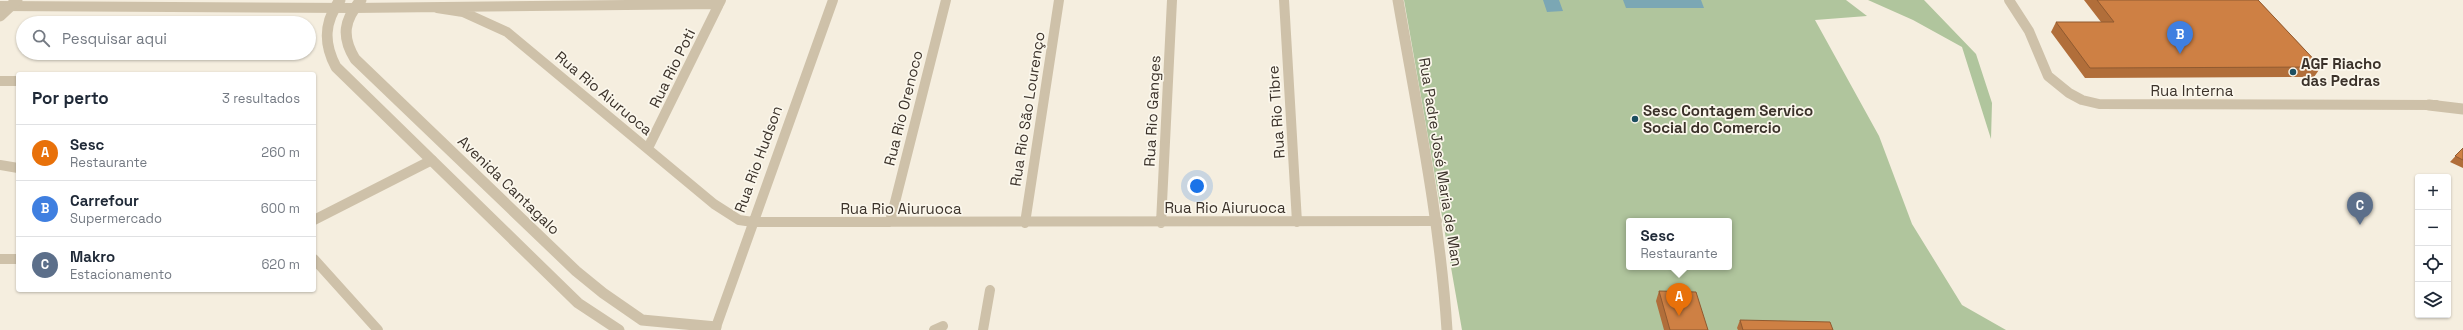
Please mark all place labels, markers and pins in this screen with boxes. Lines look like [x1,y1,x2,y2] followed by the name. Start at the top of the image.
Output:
[2167,21,2193,54] pin: B
[2301,54,2381,90] place label: AGF Riacho das Pedras
[2288,67,2298,77] marker: AGF Riacho das Pedras
[1643,101,1813,137] place label: Sesc Contagem Servico Social do Comercio
[1630,114,1640,124] marker: Sesc Contagem Servico Social do Comercio
[2347,192,2373,225] pin: C
[1666,283,1692,316] pin: A

